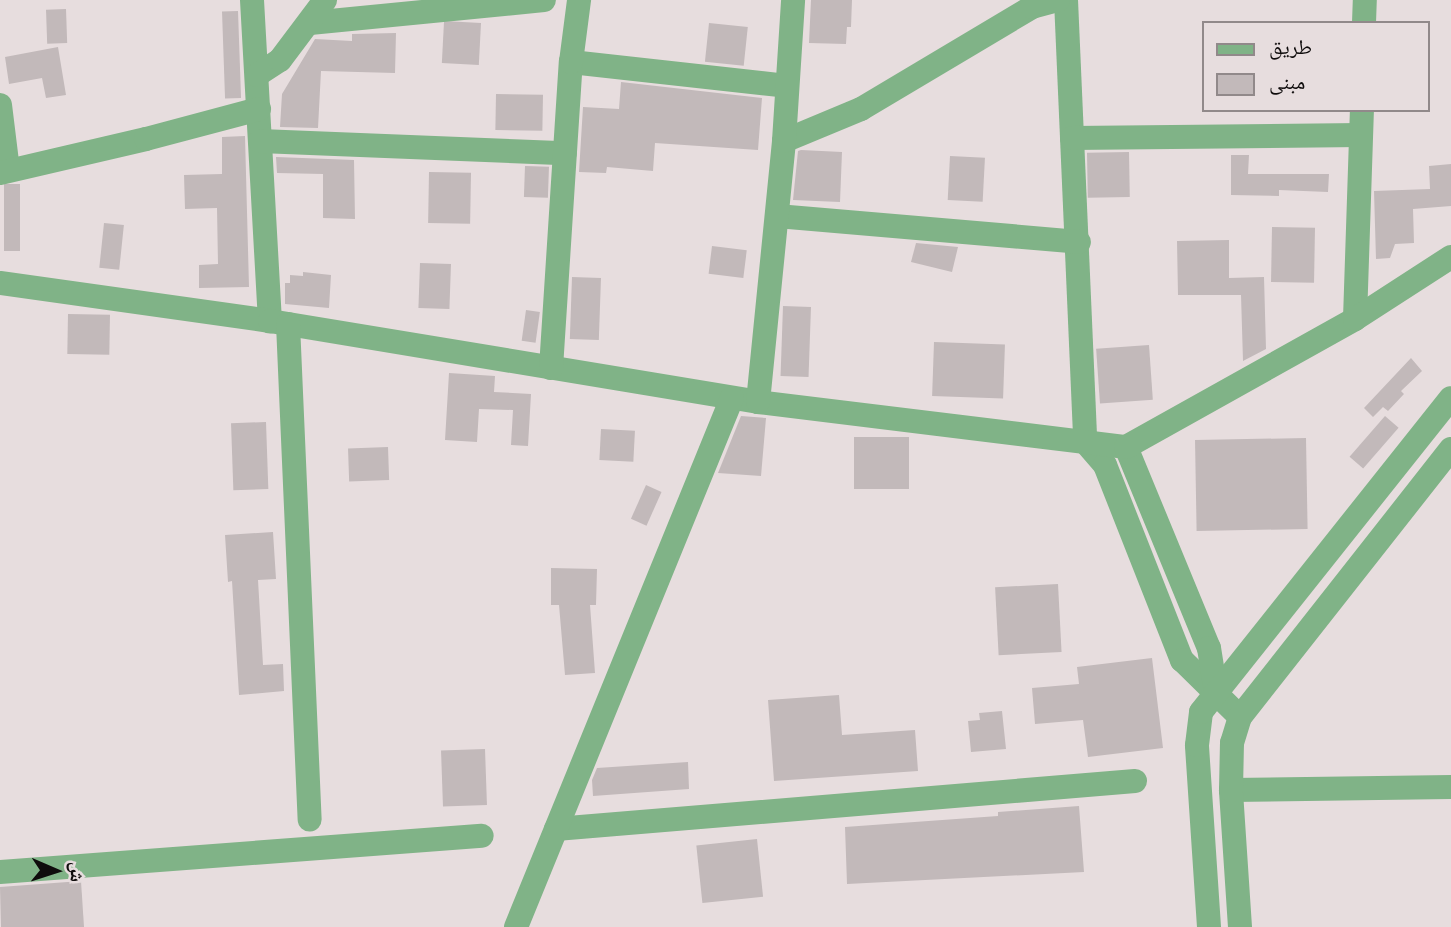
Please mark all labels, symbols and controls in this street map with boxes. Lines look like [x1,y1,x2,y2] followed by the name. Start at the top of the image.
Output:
[1202,21,1430,112] legend
[1269,34,1312,59] text: طريق
[1269,69,1305,94] text: مبنى
[21,836,91,906] north arrow
[65,861,89,883] text: ش

